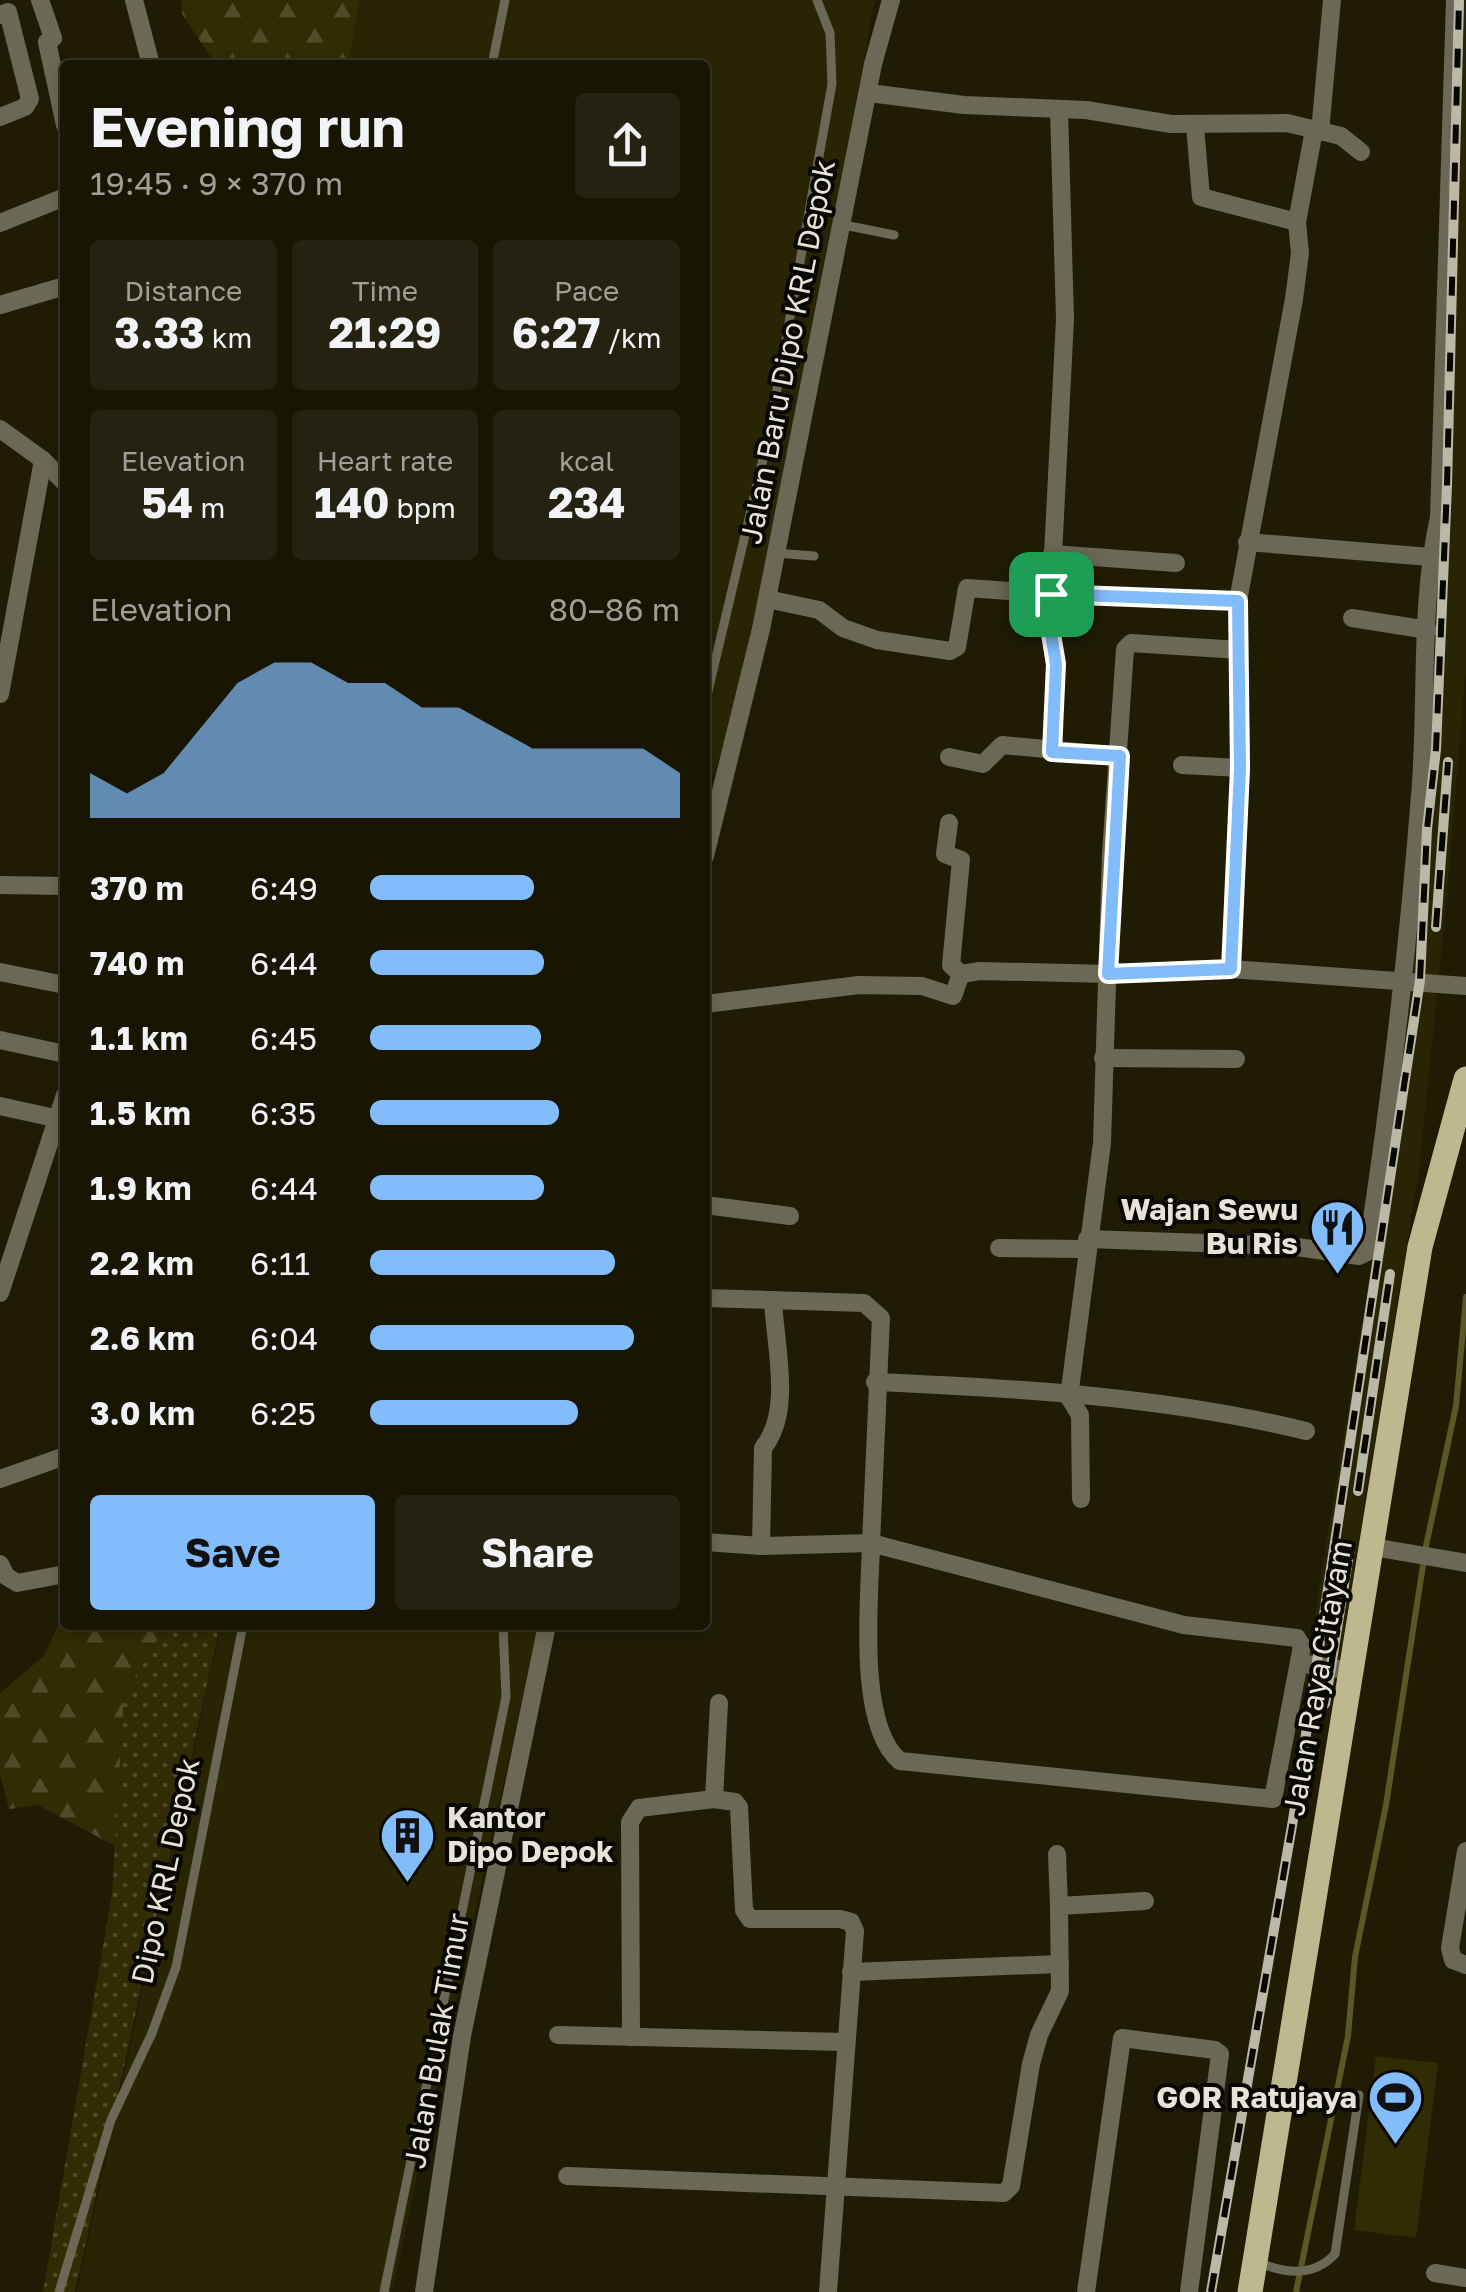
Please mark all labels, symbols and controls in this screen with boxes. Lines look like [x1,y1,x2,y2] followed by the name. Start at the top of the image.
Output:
[90,93,405,159] text: Evening run
[575,93,680,198] button: share
[732,156,842,547] street label: Jalan Baru Dipo KRL Depok
[90,164,343,202] text: 19:45 · 9 × 370 m
[124,274,242,307] text: Distance
[352,274,418,307] text: Time
[554,274,619,307] text: Pace
[114,307,205,357] text: 3.33
[329,307,441,357] text: 21:29
[512,307,600,357] text: 6:27
[205,321,252,354] text: km
[600,321,662,354] text: /km
[121,444,246,477] text: Elevation
[317,444,453,477] text: Heart rate
[559,444,614,477] text: kcal
[142,477,193,527] text: 54
[314,477,389,527] text: 140
[548,477,625,527] text: 234
[193,491,225,524] text: m
[389,491,456,524] text: bpm
[1009,552,1094,637] pin
[1024,567,1079,622] icon: arrive
[90,590,232,628] text: Elevation
[548,590,680,628] text: 80–86 m
[90,869,184,907] text: 370 m
[250,869,318,907] text: 6:49
[90,944,184,982] text: 740 m
[250,944,318,982] text: 6:44
[90,1019,188,1057] text: 1.1 km
[250,1019,317,1057] text: 6:45
[90,1094,191,1132] text: 1.5 km
[250,1094,316,1132] text: 6:35
[90,1169,192,1207] text: 1.9 km
[250,1169,318,1207] text: 6:44
[1120,1191,1298,1261] place label: Wajan Sewu Bu Ris
[1307,1197,1367,1276] restaurant icon: Wajan Sewu Bu Ris
[90,1244,194,1282] text: 2.2 km
[250,1244,310,1282] text: 6:11
[90,1319,195,1357] text: 2.6 km
[250,1319,318,1357] text: 6:04
[90,1394,195,1432] text: 3.0 km
[250,1394,316,1432] text: 6:25
[90,1495,375,1610] button: Save
[395,1495,680,1610] button: Share
[1275,1537,1359,1818] street label: Jalan Raya Citayam
[123,1754,207,1987] street label: Dipo KRL Depok
[447,1799,614,1869] place label: Kantor Dipo Depok
[378,1805,438,1884] building icon: Kantor Dipo Depok
[396,1910,476,2171] street label: Jalan Bulak Timur
[1366,2068,1426,2147] sports icon: GOR Ratujaya
[1156,2079,1357,2115] place label: GOR Ratujaya

